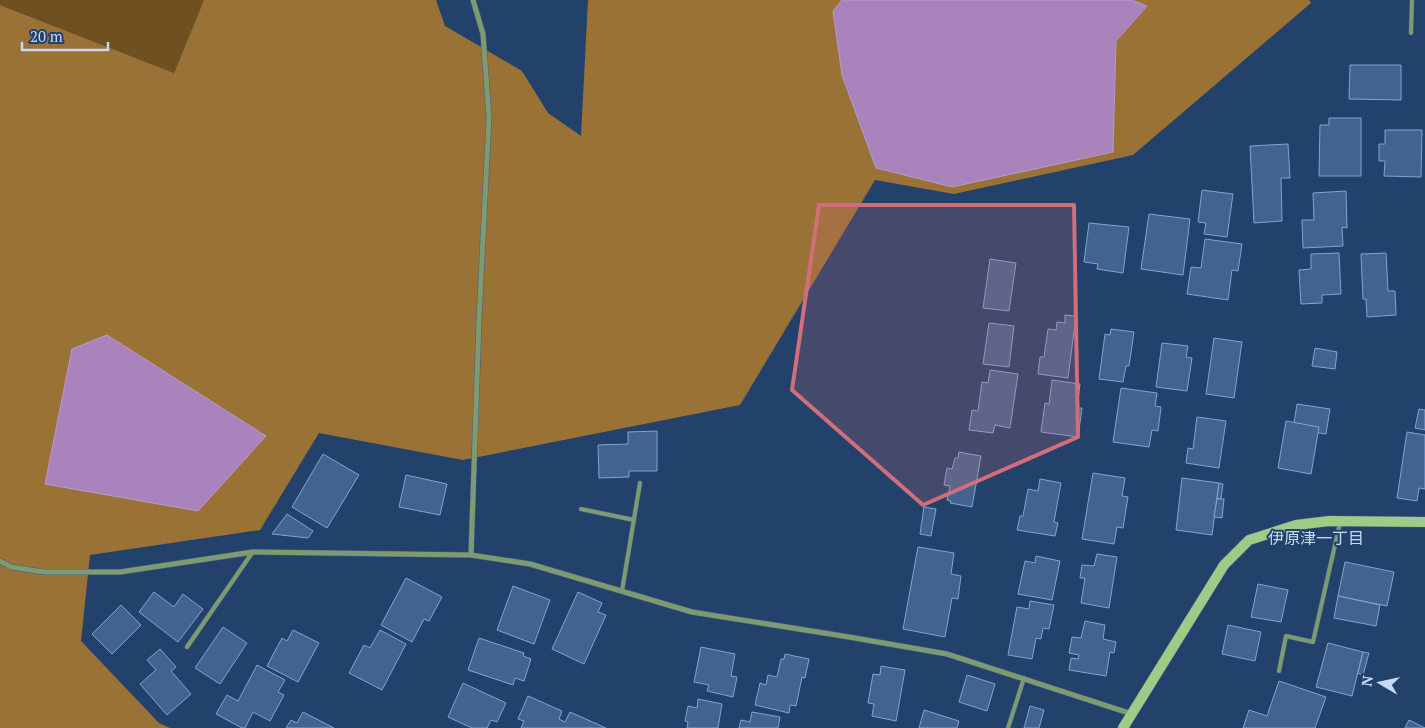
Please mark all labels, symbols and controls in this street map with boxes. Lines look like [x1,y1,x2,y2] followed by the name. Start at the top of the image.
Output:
[22,20,109,52] scale bar
[30,26,63,46] text: 20 m
[1268,527,1364,549] district label: 伊原津一丁目
[1355,658,1405,708] north arrow
[1356,674,1377,688] text: N

